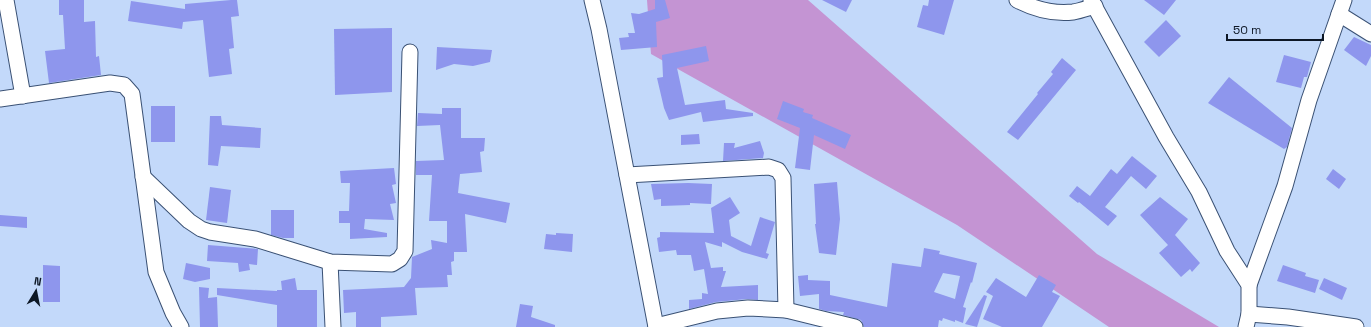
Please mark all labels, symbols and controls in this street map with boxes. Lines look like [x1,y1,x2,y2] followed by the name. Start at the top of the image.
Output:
[1227,16,1323,42] scale bar
[1233,22,1261,38] text: 50 m
[16,271,56,311] north arrow
[33,274,43,289] text: N

